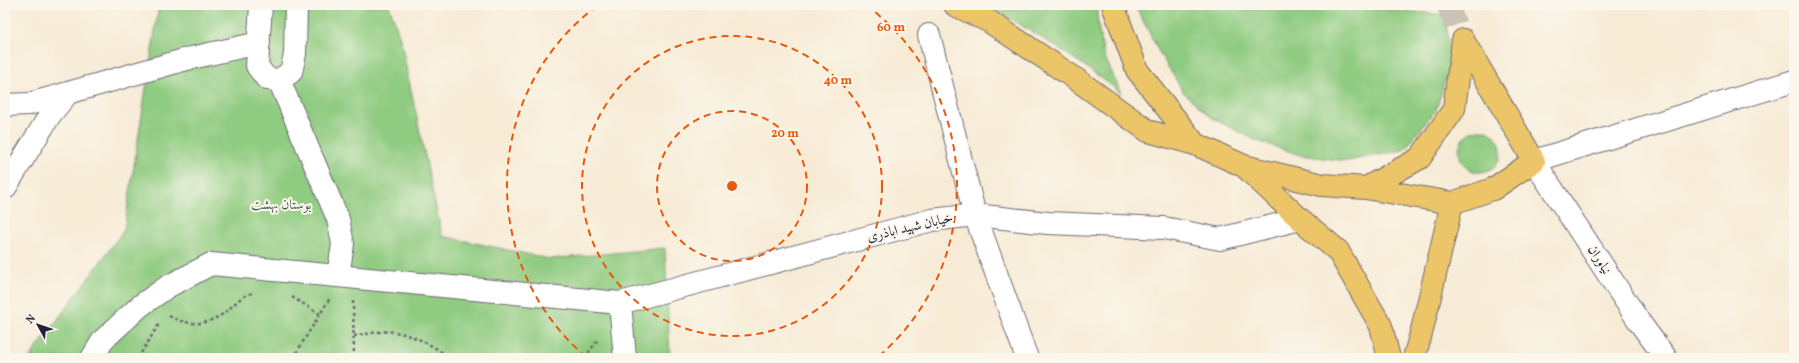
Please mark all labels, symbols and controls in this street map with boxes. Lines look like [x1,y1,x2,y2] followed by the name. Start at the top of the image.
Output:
[877,20,905,36] text: 60 m
[824,73,853,89] text: 40 m
[771,126,799,142] text: 20 m
[725,179,739,193] centre of rings
[251,196,312,215] park label: بوستان بهشت
[865,209,955,247] street label: خیابان شهید اباذری
[1582,242,1616,279] street label: نیاوران
[18,305,58,345] north arrow
[23,312,40,327] text: N

